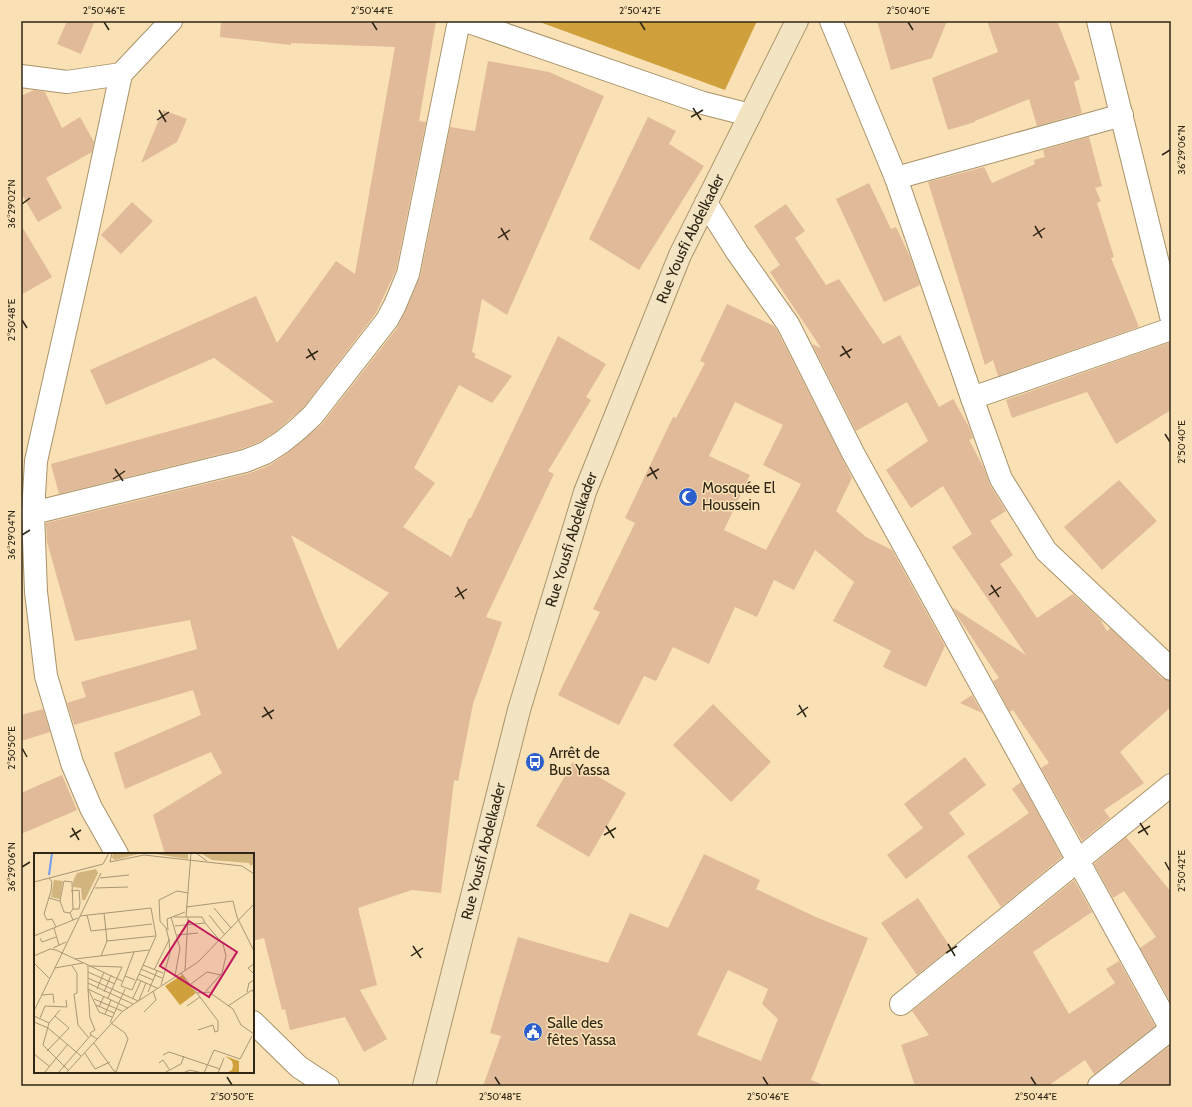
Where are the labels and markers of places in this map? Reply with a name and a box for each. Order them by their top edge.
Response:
place label: Mosquée El Houssein [702,479,776,514]
mosque icon: Mosquée El Houssein [677,486,699,508]
place label: Arrêt de Bus Yassa [549,744,610,779]
bus stop icon: Arrêt de Bus Yassa [524,751,546,773]
place label: Salle des fêtes Yassa [547,1014,617,1049]
public building icon: Salle des fêtes Yassa [522,1021,544,1043]

